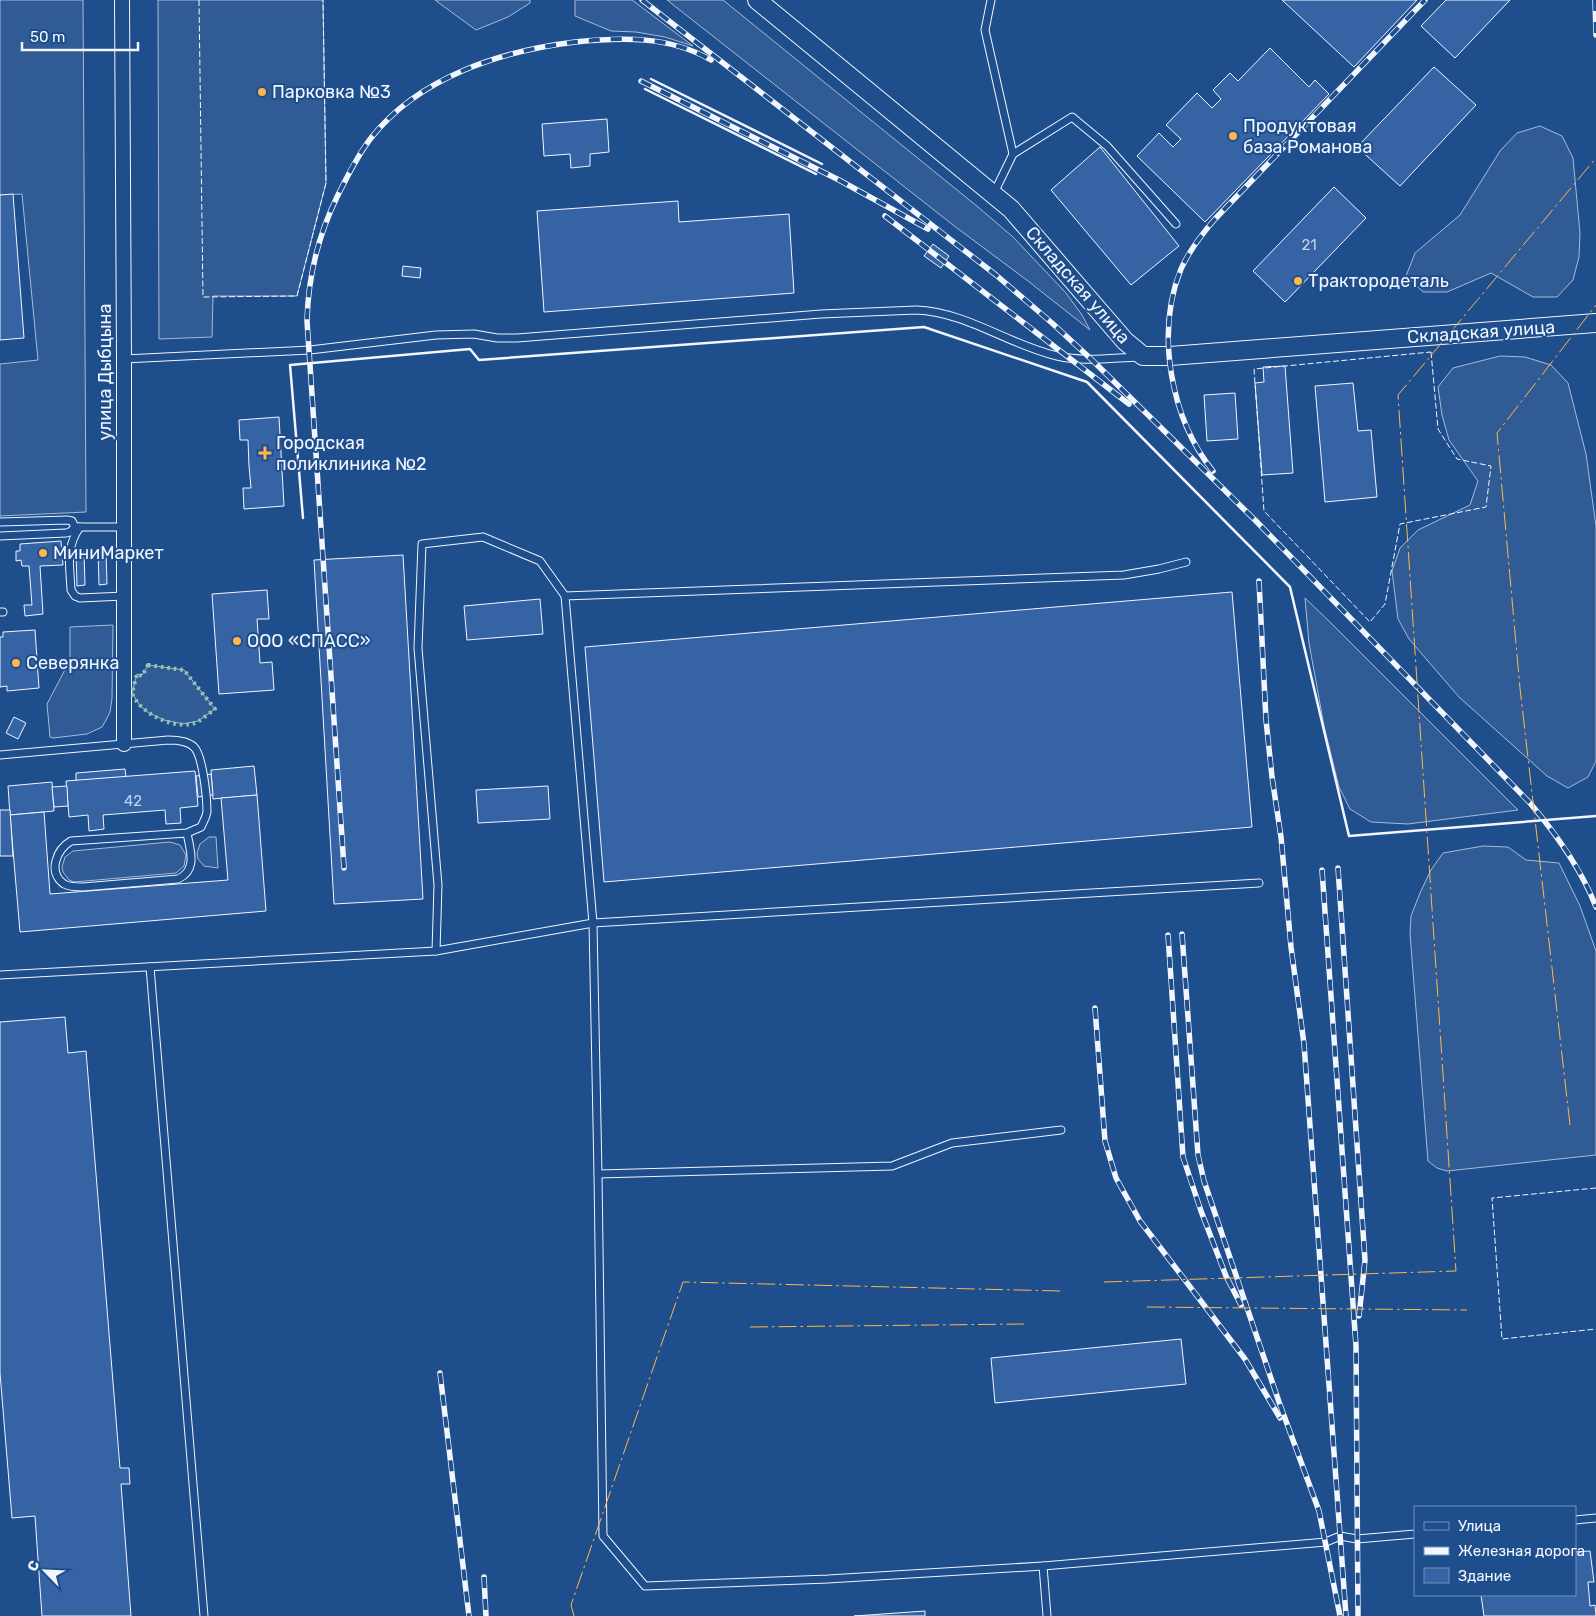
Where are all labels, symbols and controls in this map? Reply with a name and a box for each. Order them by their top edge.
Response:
scale bar [22,20,139,52]
text: 50 m [30,28,65,46]
place label: Парковка №3 [272,81,391,103]
marker: Парковка №3 [256,86,268,98]
place label: Продуктовая база Романова [1243,115,1372,158]
marker: Продуктовая база Романова [1227,130,1239,142]
street label: Складская улица [1021,222,1135,348]
house number: 21 [1301,236,1317,254]
place label: Трактородеталь [1308,270,1449,292]
marker: Трактородеталь [1292,275,1304,287]
street label: улица Дыбцына [94,304,116,440]
street label: Складская улица [1406,316,1556,348]
place label: Городская поликлиника №2 [276,432,427,475]
marker: Городская поликлиника №2 [258,446,272,460]
place label: MиниMаркет [53,542,164,564]
marker: MиниMаркет [37,547,49,559]
place label: ООО «СПАСС» [247,630,371,652]
marker: ООО «СПАСС» [231,635,243,647]
place label: Северянка [26,652,119,674]
marker: Северянка [10,657,22,669]
house number: 42 [124,792,142,810]
legend [1414,1506,1576,1596]
text: Улица [1458,1517,1501,1535]
text: Железная дорога [1458,1542,1585,1560]
north arrow [20,1546,70,1596]
text: С [24,1558,43,1574]
text: Здание [1458,1567,1511,1585]

